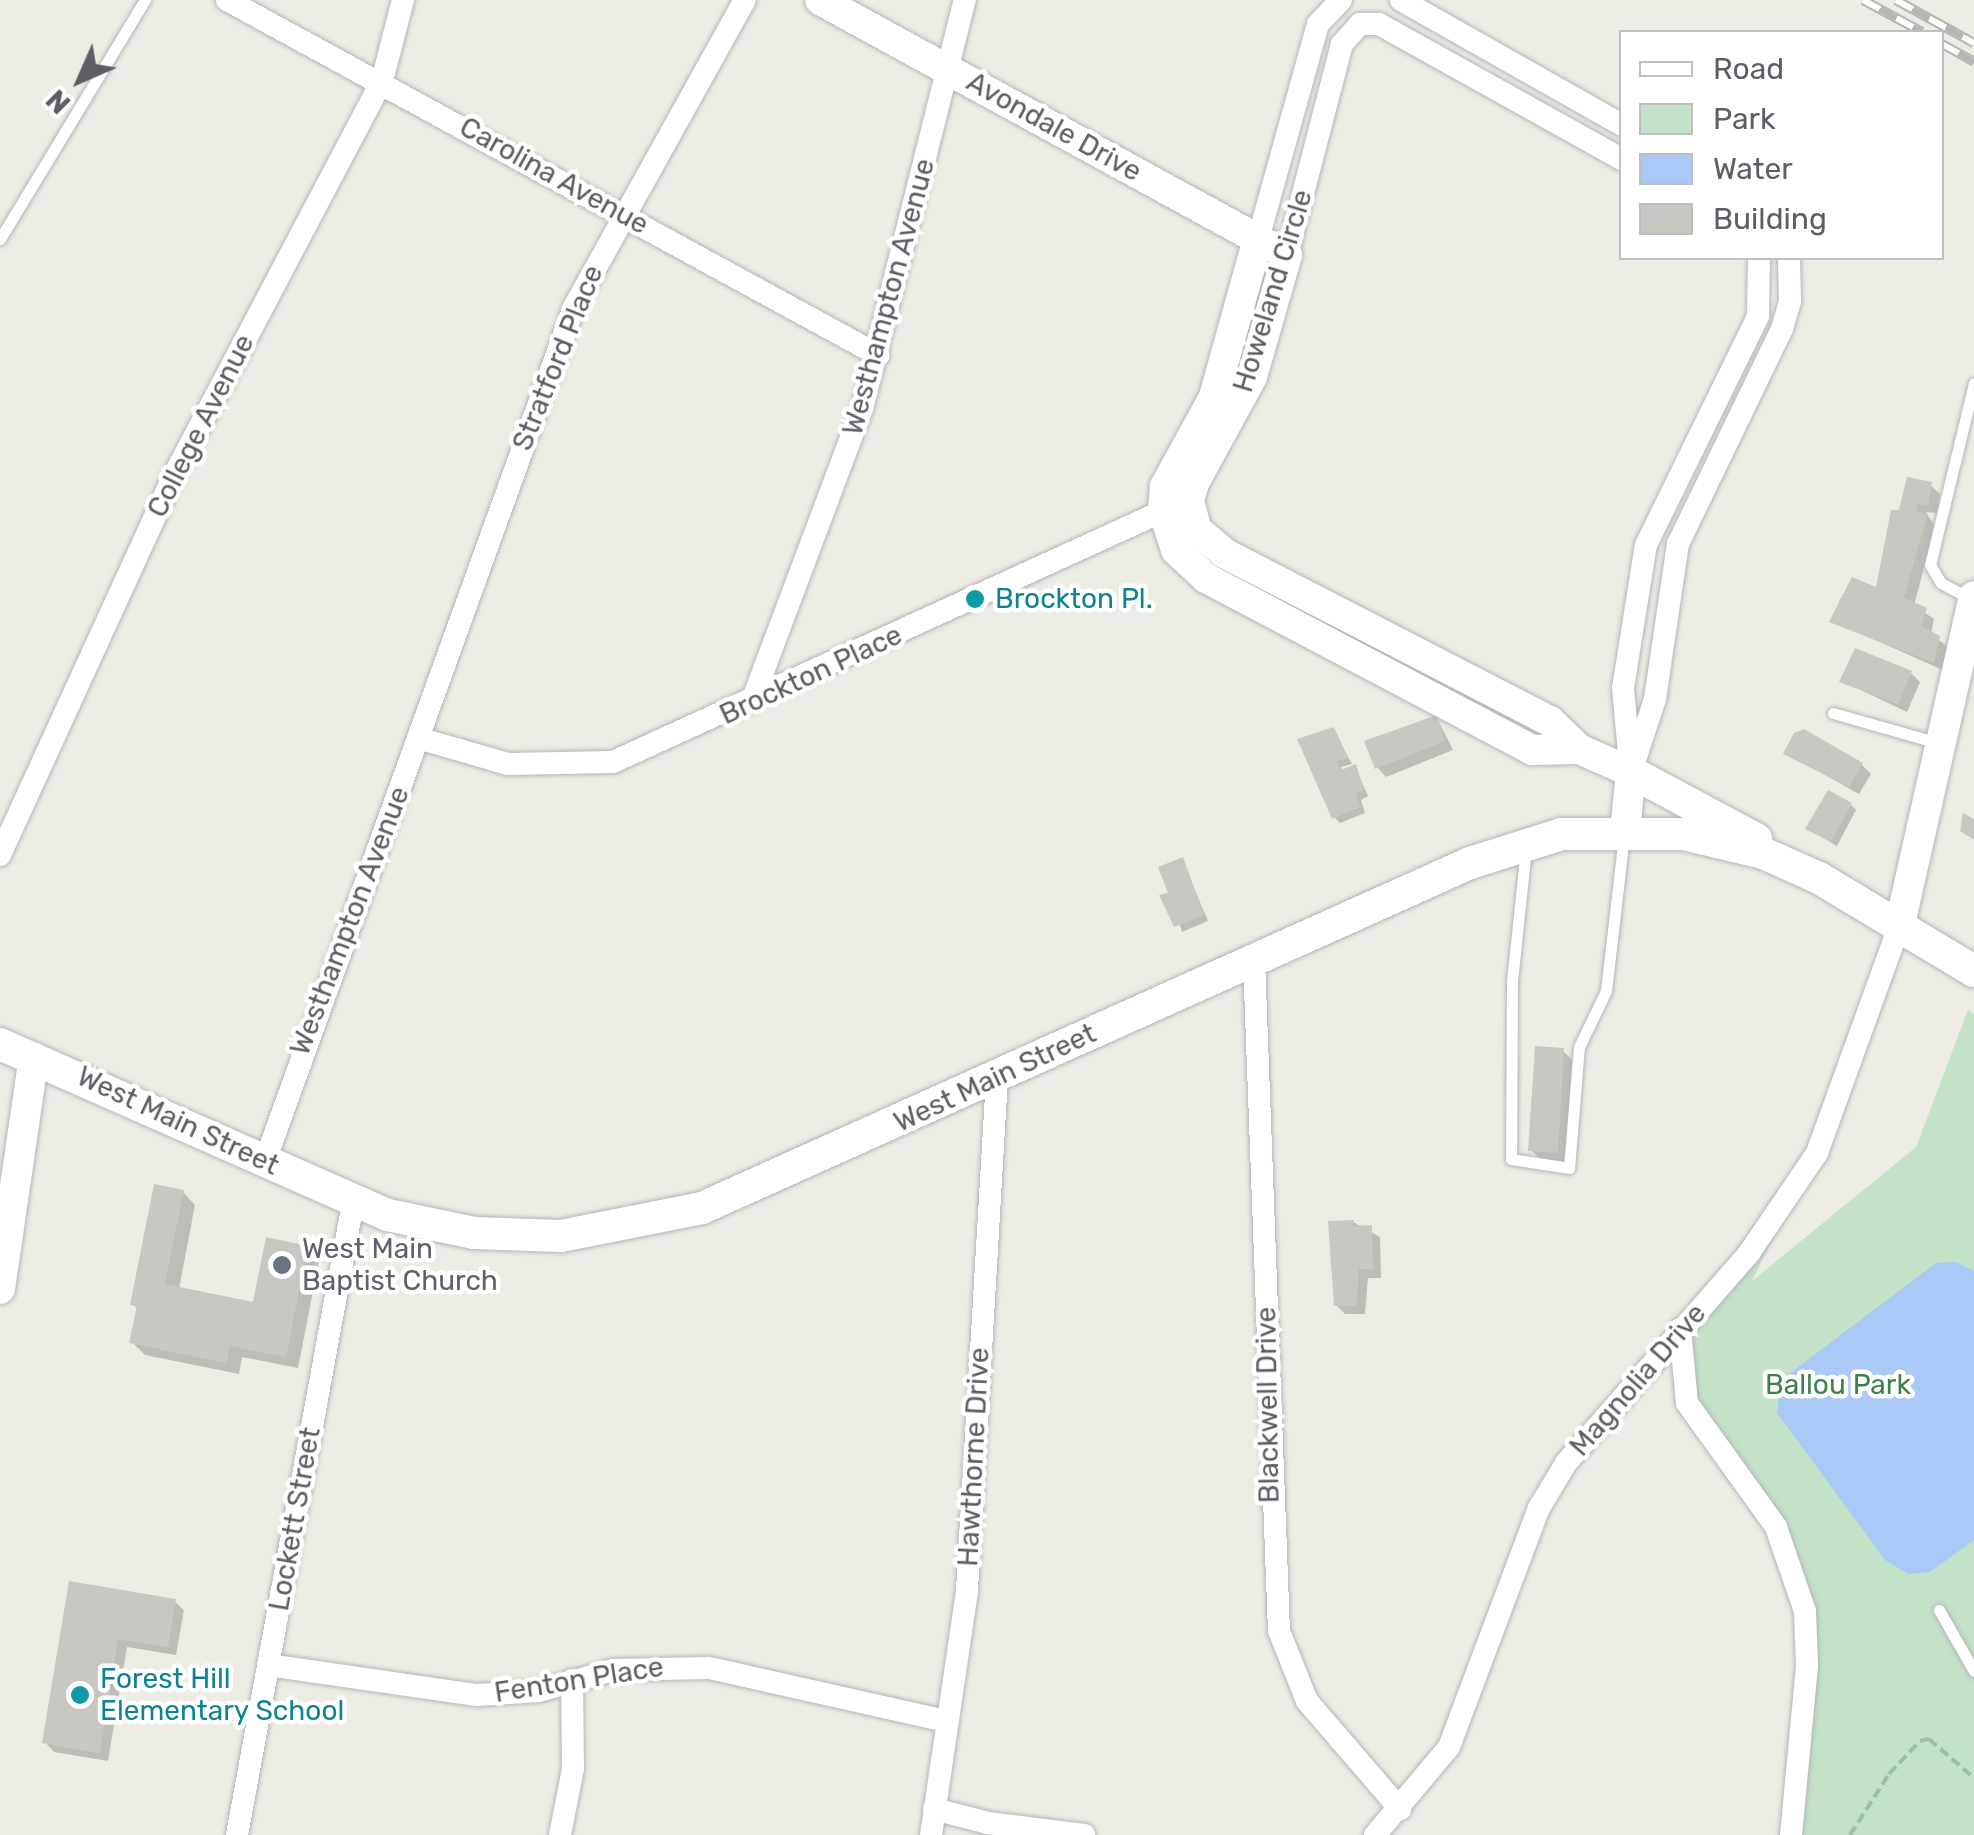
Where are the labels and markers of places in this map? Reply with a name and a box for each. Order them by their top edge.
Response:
place label: Brockton Pl. [995,582,1153,616]
marker: Brockton Pl. [964,588,986,610]
place label: West Main Baptist Church [302,1232,498,1298]
marker: West Main Baptist Church [271,1254,293,1276]
place label: Forest Hill Elementary School [100,1662,345,1728]
marker: Forest Hill Elementary School [69,1684,91,1706]

